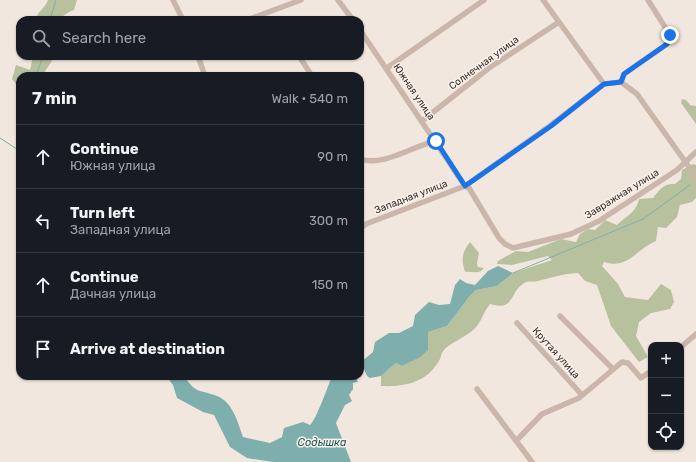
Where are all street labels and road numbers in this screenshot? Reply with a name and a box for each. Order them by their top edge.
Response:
street label: Солнечная улица [447,34,521,92]
street label: Южная улица [391,61,437,123]
street label: Завражная улица [583,166,661,222]
street label: Западная улица [373,178,449,216]
street label: Крутая улица [530,325,582,381]

